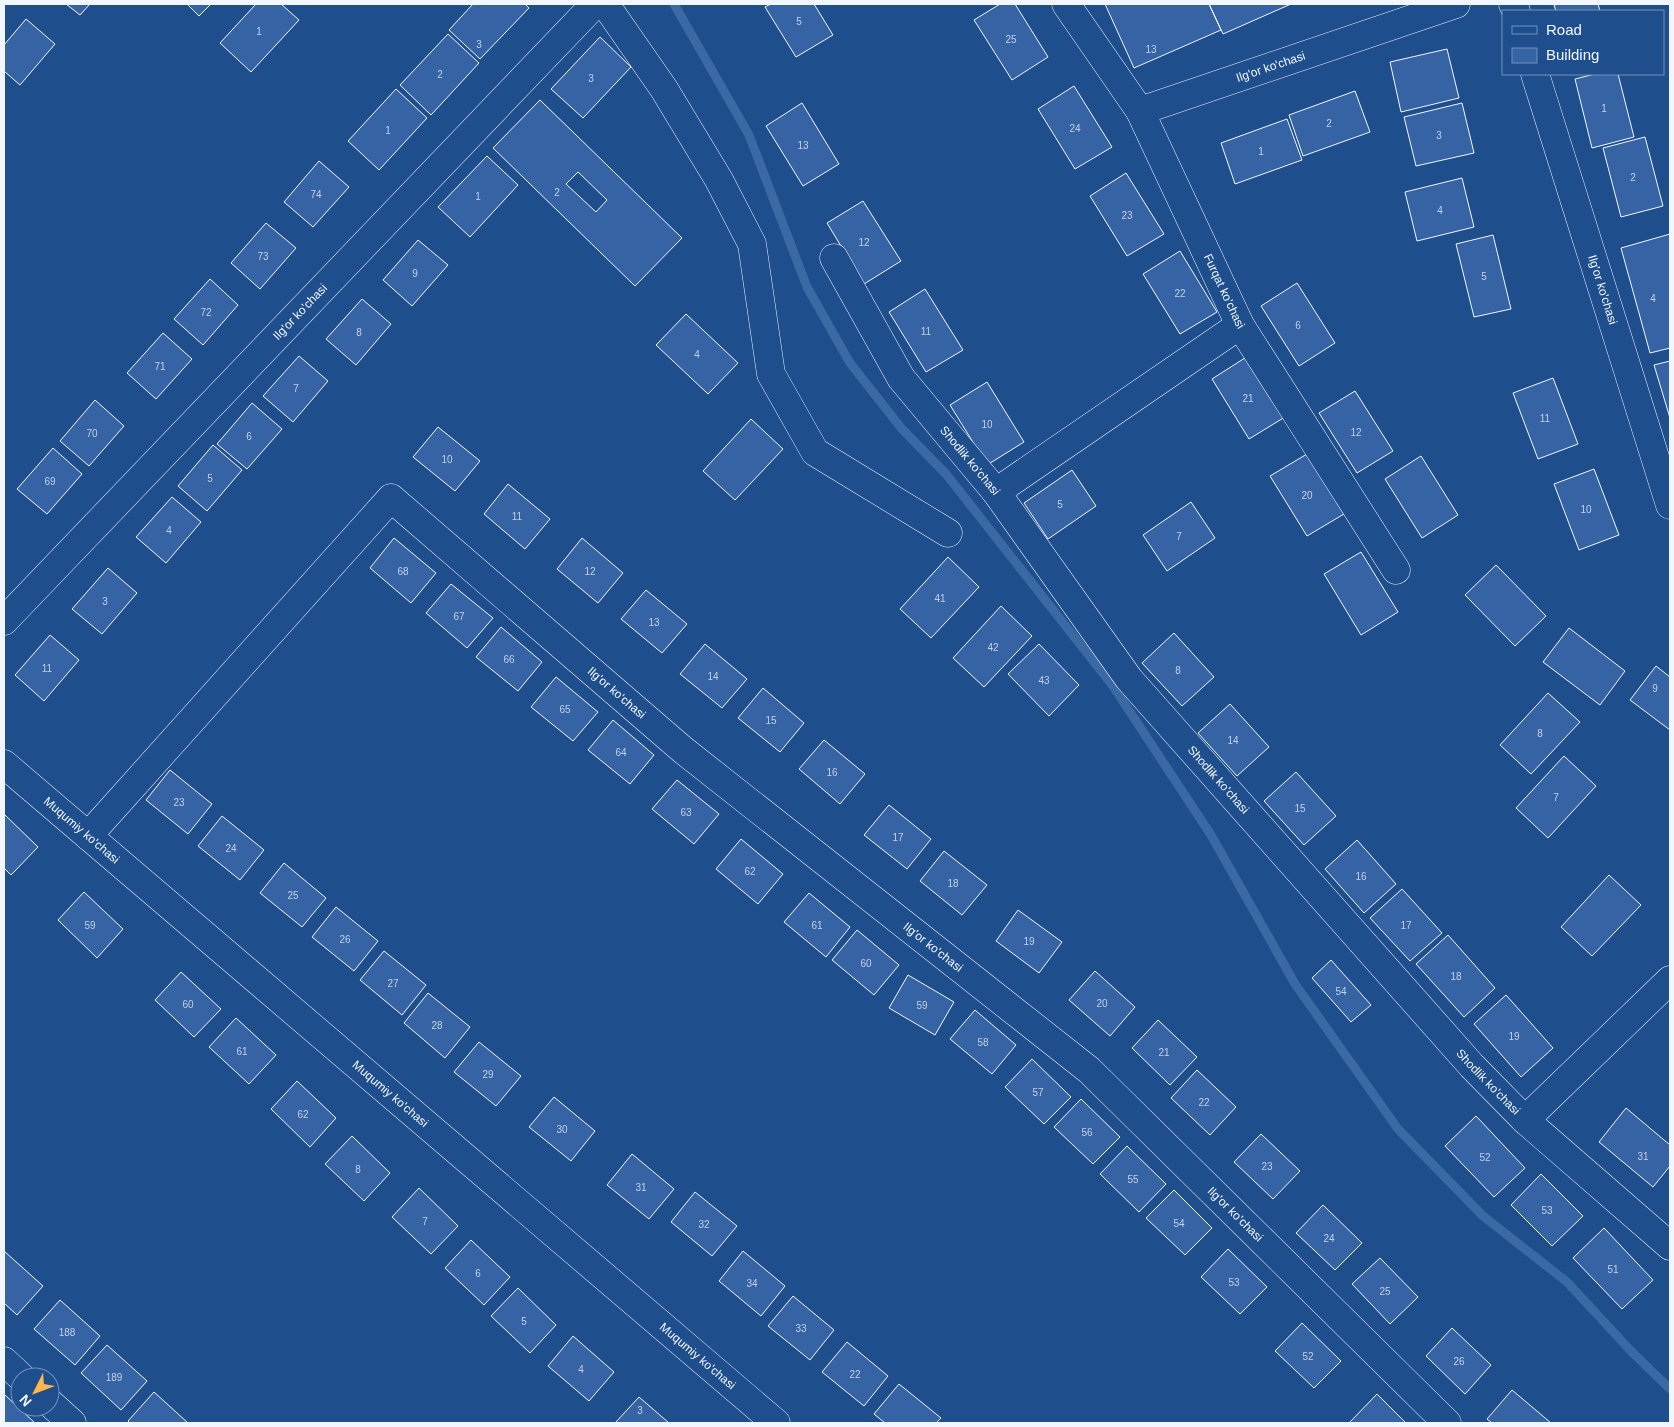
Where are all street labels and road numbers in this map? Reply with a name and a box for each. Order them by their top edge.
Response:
street label: Ilg'or ko'chasi [1234,49,1307,85]
street label: Furqat ko'chasi [1201,251,1248,332]
street label: Ilg'or ko'chasi [1585,253,1620,326]
street label: Ilg'or ko'chasi [270,281,330,343]
street label: Shodlik ko'chasi [937,423,1003,498]
street label: Ilg'or ko'chasi [585,664,649,722]
street label: Shodlik ko'chasi [1185,743,1252,817]
street label: Muqumiy ko'chasi [41,794,122,866]
street label: Ilg'or ko'chasi [900,919,966,975]
street label: Shodlik ko'chasi [1453,1046,1523,1118]
street label: Muqumiy ko'chasi [350,1058,431,1130]
street label: Ilg'or ko'chasi [1205,1184,1266,1245]
street label: Muqumiy ko'chasi [657,1320,738,1392]

